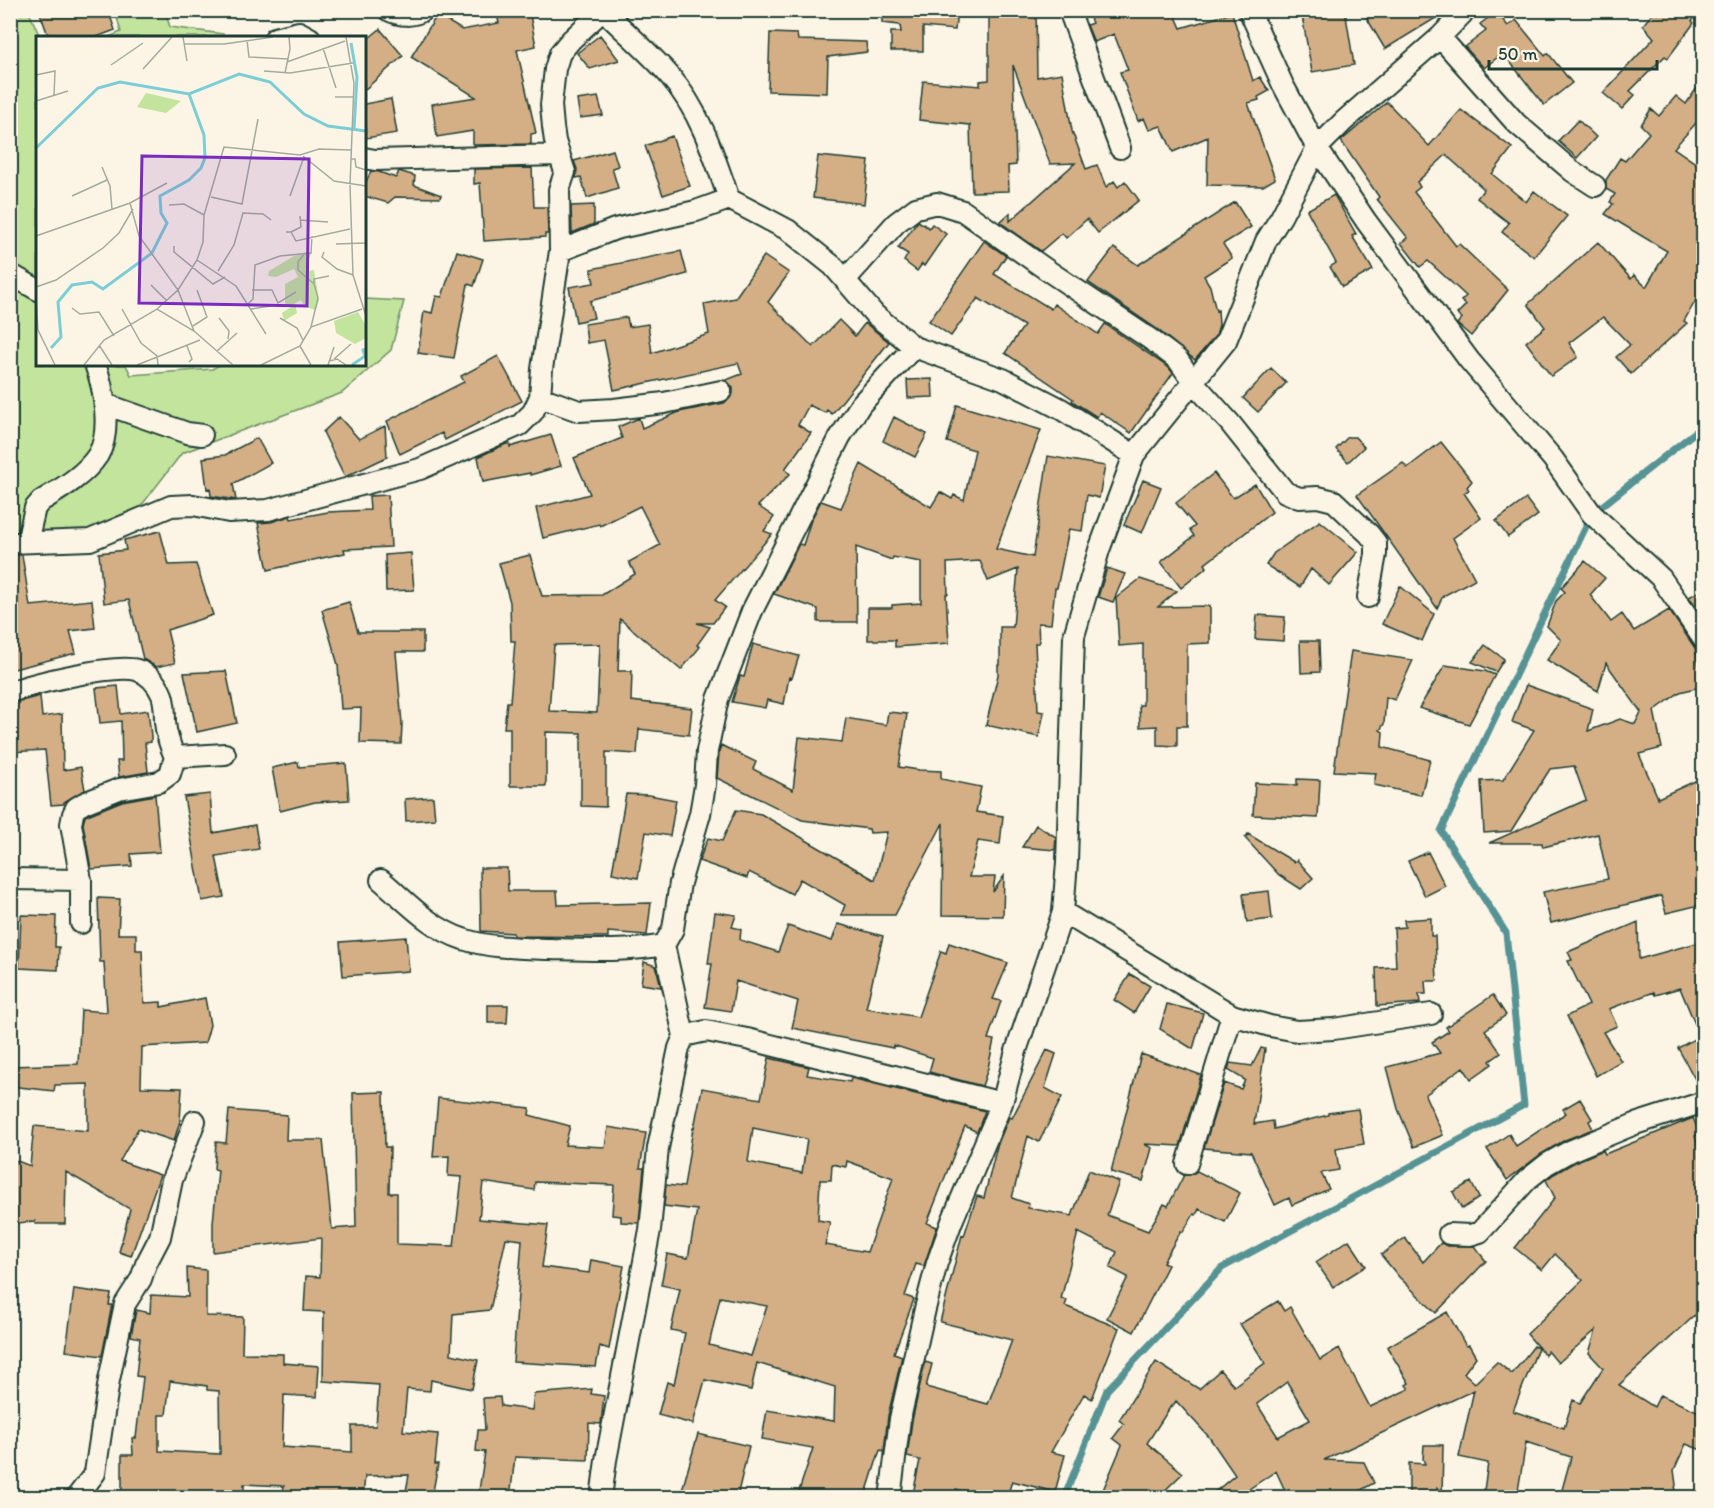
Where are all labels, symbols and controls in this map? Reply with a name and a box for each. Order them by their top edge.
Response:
scale bar [1489,33,1657,71]
inset map [36,36,366,366]
text: 50 m [1498,43,1538,65]

